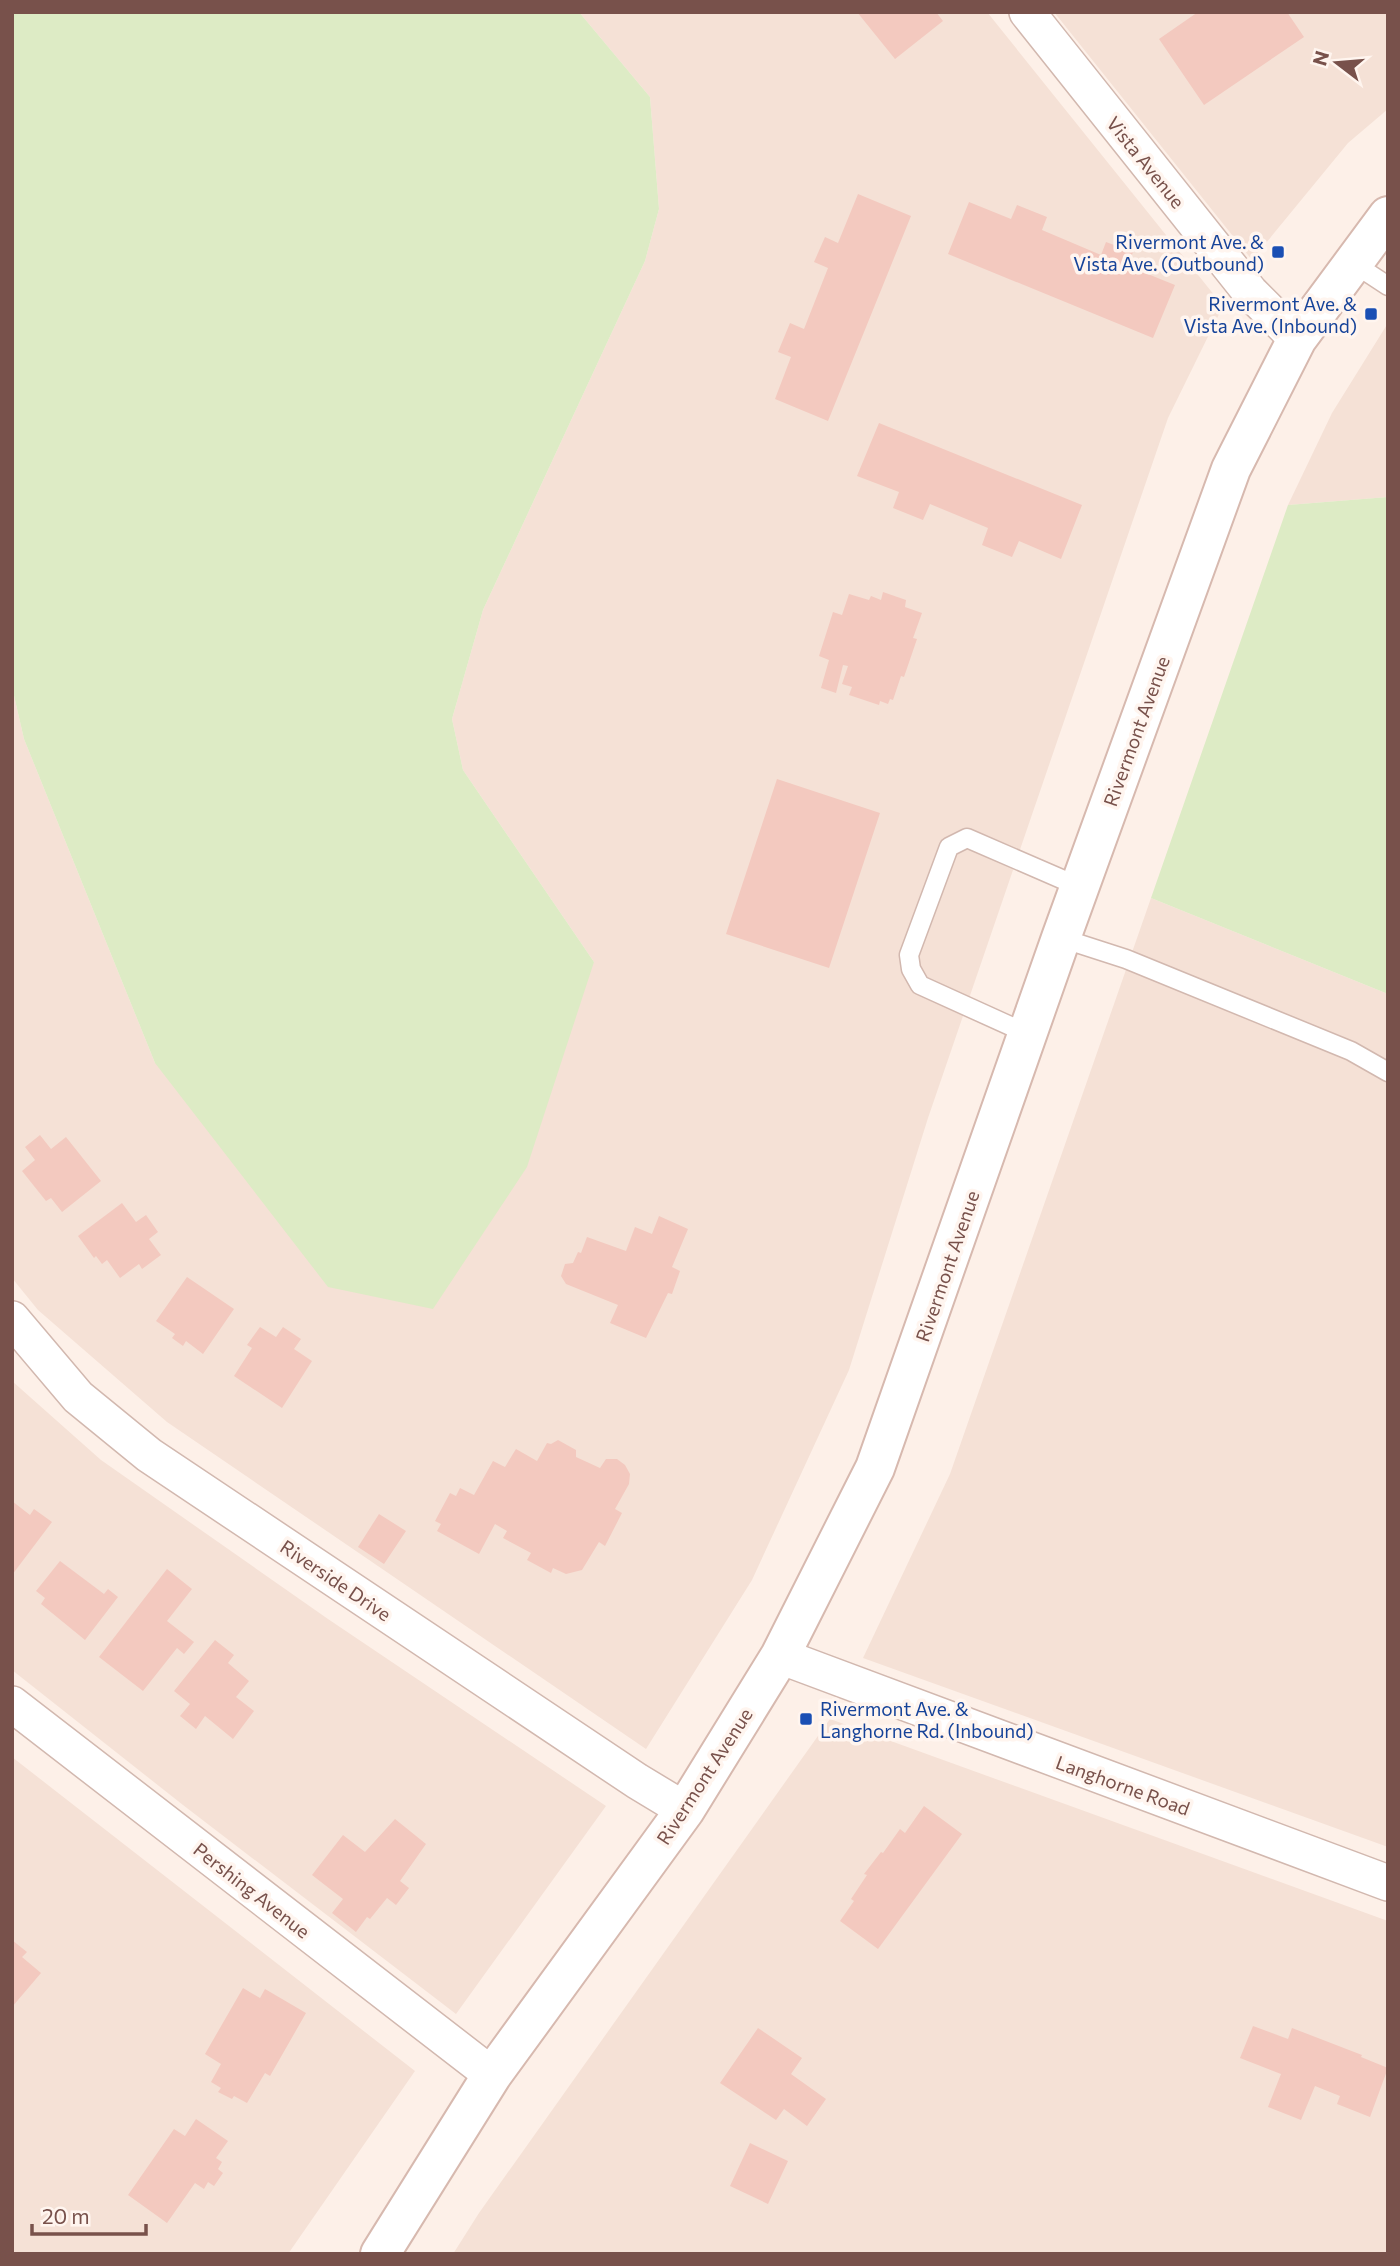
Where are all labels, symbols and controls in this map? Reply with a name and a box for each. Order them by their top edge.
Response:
north arrow [1302,28,1372,98]
text: N [1307,48,1333,68]
street label: Vista Avenue [1102,112,1190,212]
place label: Rivermont Ave. & Vista Ave. (Outbound) [1073,230,1264,275]
marker: Rivermont Ave. & Vista Ave. (Outbound) [1270,244,1286,260]
place label: Rivermont Ave. & Vista Ave. (Inbound) [1183,292,1357,337]
marker: Rivermont Ave. & Vista Ave. (Inbound) [1363,306,1379,322]
street label: Rivermont Avenue [1098,653,1174,809]
street label: Rivermont Avenue [910,1187,984,1345]
street label: Riverside Drive [276,1535,396,1625]
place label: Rivermont Ave. & Langhorne Rd. (Inbound) [820,1697,1033,1742]
street label: Rivermont Avenue [651,1703,757,1849]
marker: Rivermont Ave. & Langhorne Rd. (Inbound) [798,1711,814,1727]
street label: Langhorne Road [1053,1750,1193,1820]
street label: Pershing Avenue [189,1837,315,1943]
scale bar [32,2192,145,2236]
text: 20 m [42,2203,90,2228]

